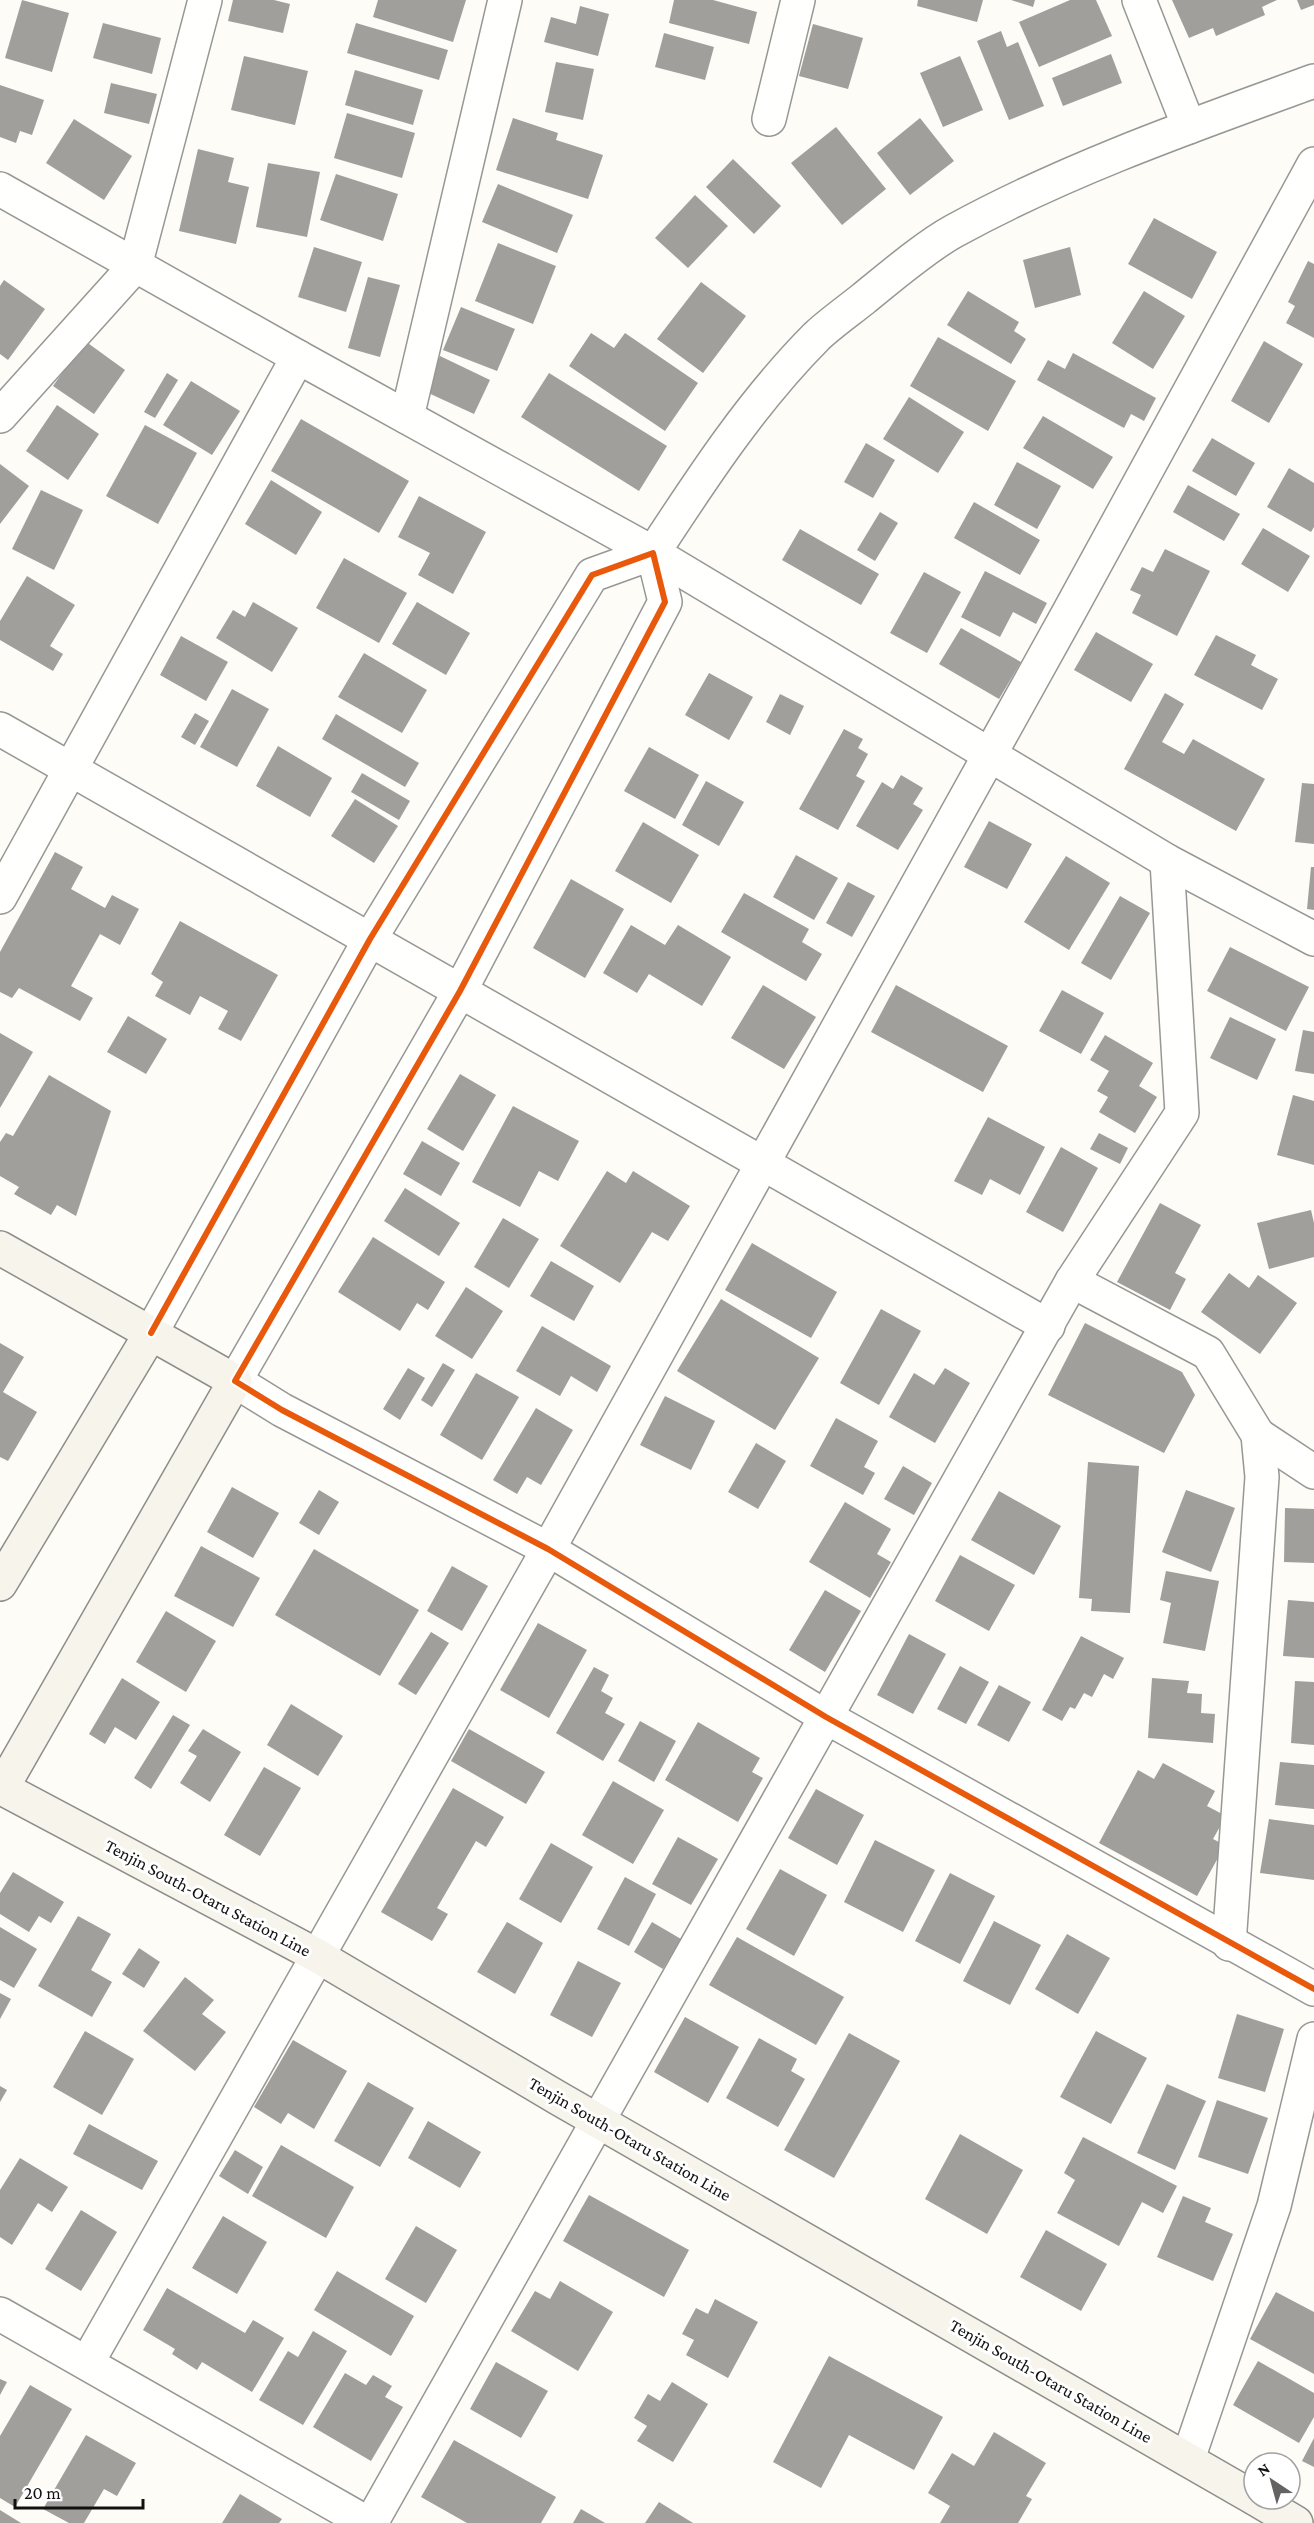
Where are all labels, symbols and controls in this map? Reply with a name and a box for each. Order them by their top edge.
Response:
street label: Tenjin South-Otaru Station Line [101,1835,314,1962]
street label: Tenjin South-Otaru Station Line [525,2073,735,2206]
street label: Tenjin South-Otaru Station Line [946,2315,1156,2448]
north arrow [1242,2451,1302,2511]
text: N [1254,2459,1273,2479]
scale bar [15,2472,142,2510]
text: 20 m [24,2483,61,2503]

